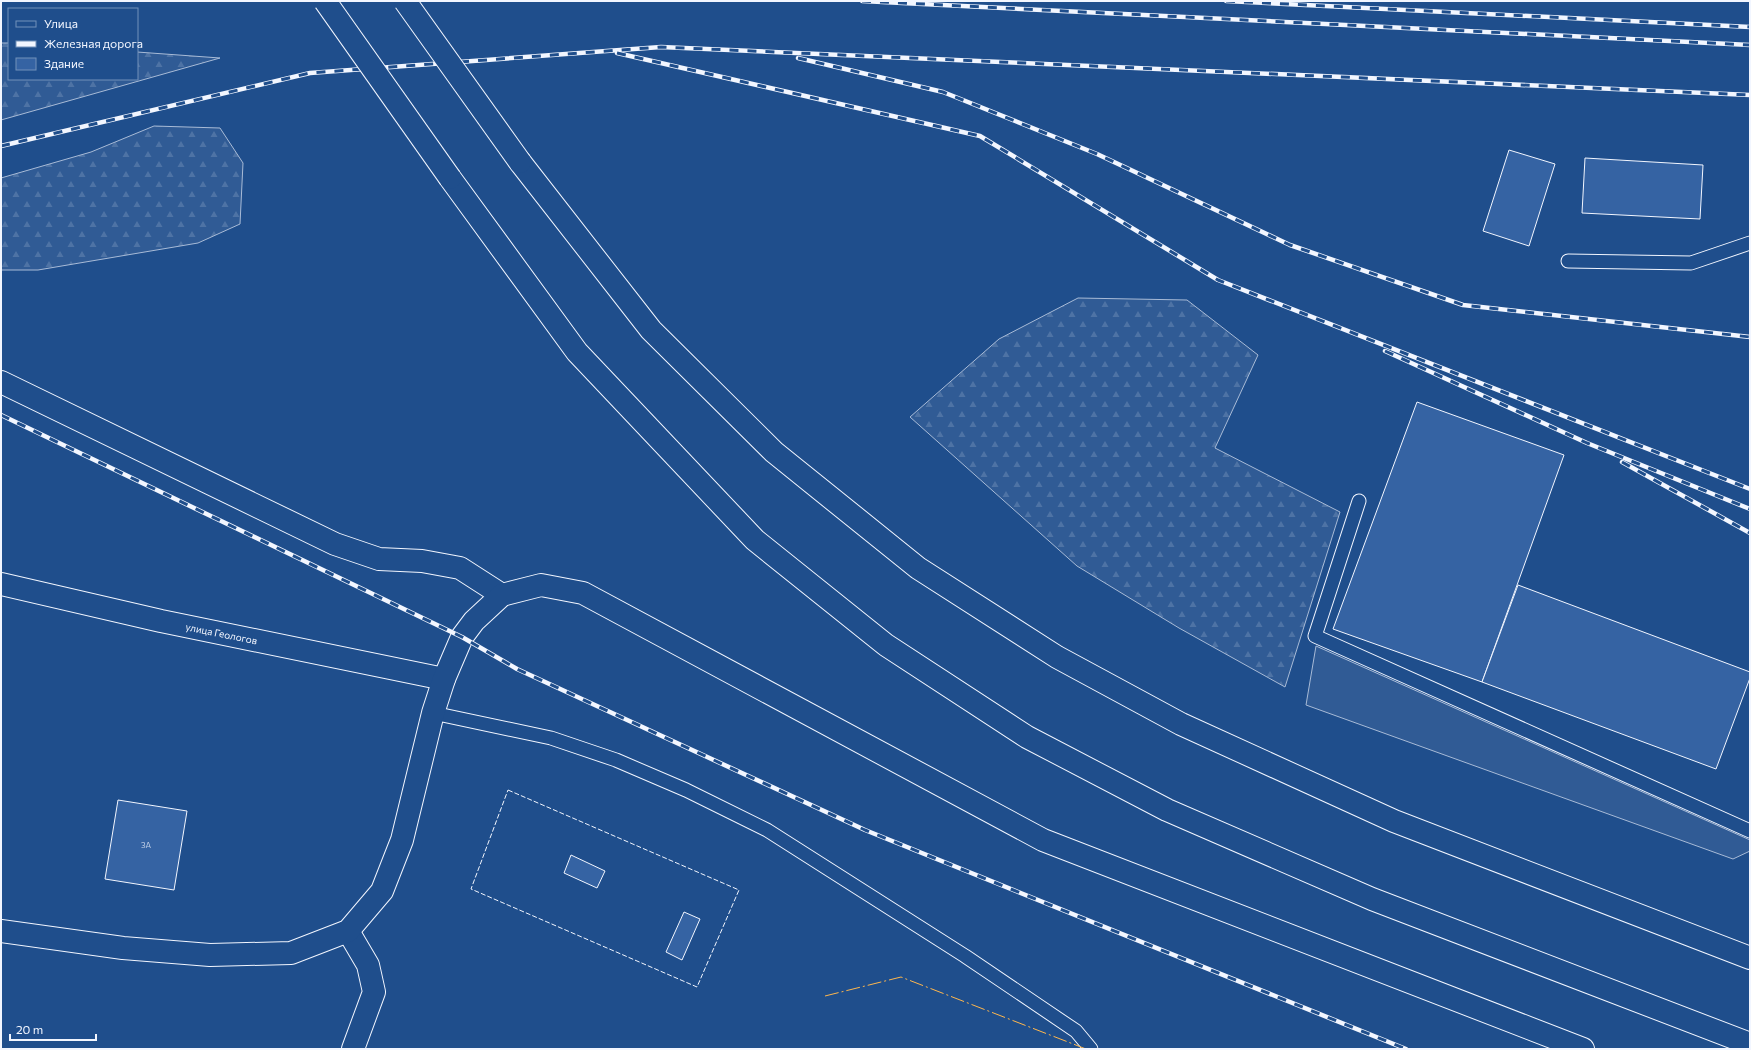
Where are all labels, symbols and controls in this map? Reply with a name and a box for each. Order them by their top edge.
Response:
legend [8,8,138,80]
text: Улица [44,16,78,30]
text: Железная дорога [44,36,143,50]
text: Здание [44,56,84,70]
street label: улица Геологов [185,620,258,647]
house number: 3А [141,840,151,850]
scale bar [10,1016,96,1042]
text: 20 m [16,1022,43,1036]

